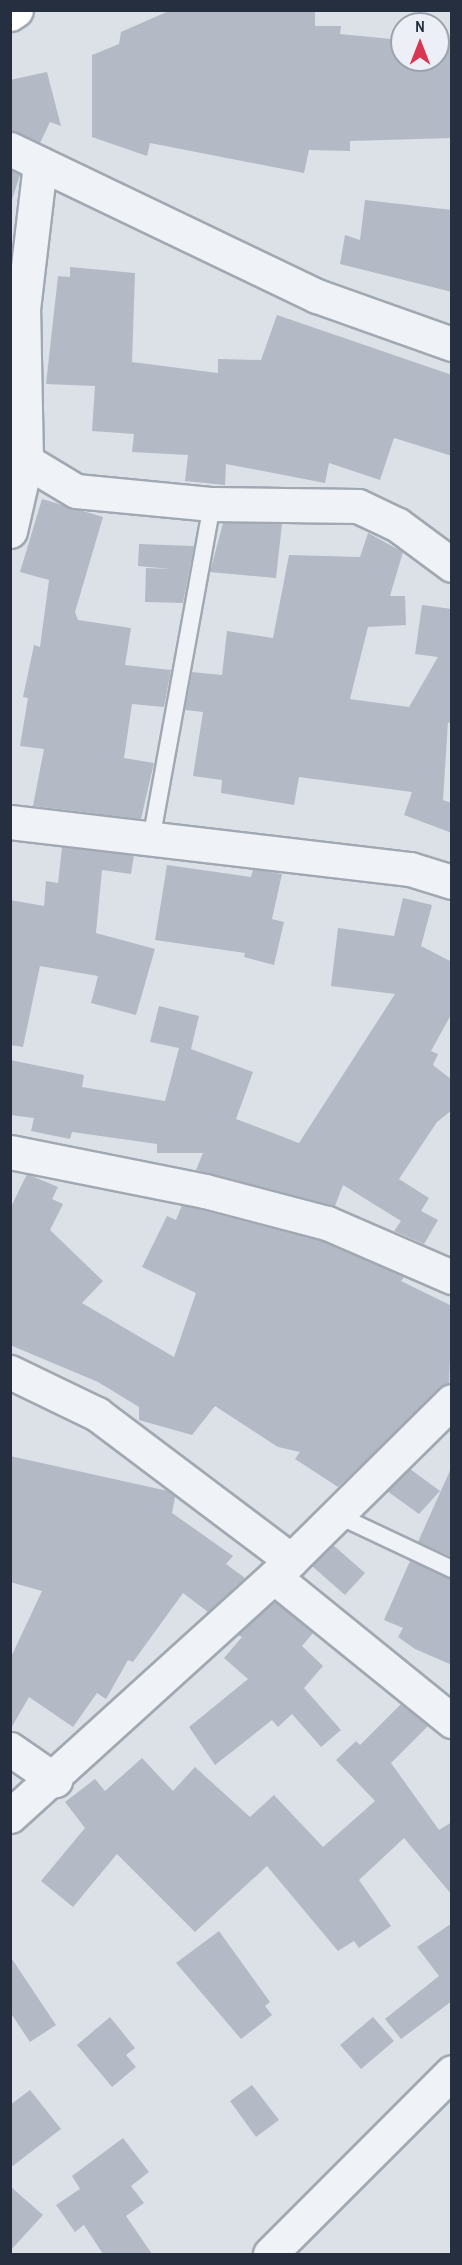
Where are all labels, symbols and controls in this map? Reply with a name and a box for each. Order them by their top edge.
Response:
north arrow [390,12,450,72]
text: N [415,15,425,37]

